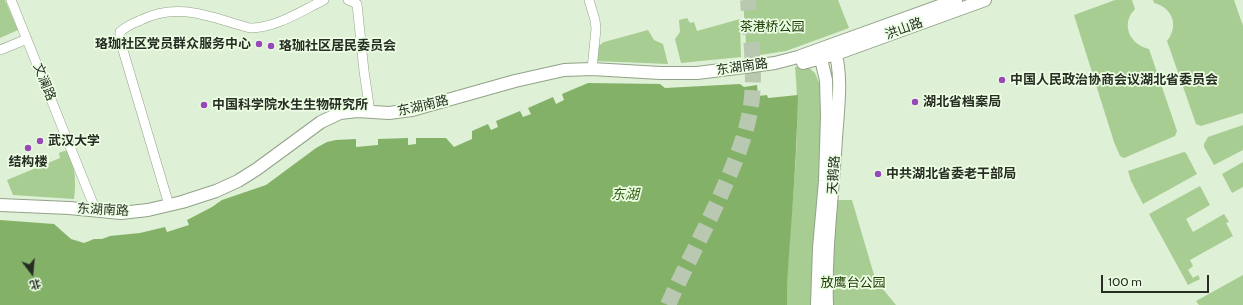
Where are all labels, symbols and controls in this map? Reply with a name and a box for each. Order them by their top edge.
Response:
street label: 洪山路 [883,15,925,43]
park label: 茶港桥公园 [740,19,804,35]
place label: 珞珈社区党员群众服务中心 [95,36,251,52]
place label: 珞珈社区居民委员会 [279,38,396,54]
marker: 珞珈社区党员群众服务中心 [254,39,264,49]
marker: 珞珈社区居民委员会 [266,41,276,51]
street label: 东湖南路 [715,56,769,78]
street label: 文澜路 [29,61,59,103]
place label: 中国人民政治协商会议湖北省委员会 [1010,72,1218,88]
marker: 中国人民政治协商会议湖北省委员会 [997,75,1007,85]
street label: 东湖南路 [396,93,450,119]
place label: 湖北省档案局 [923,94,1001,110]
place label: 中国科学院水生生物研究所 [212,97,368,113]
marker: 湖北省档案局 [910,97,920,107]
marker: 中国科学院水生生物研究所 [199,100,209,110]
place label: 武汉大学 [48,133,100,149]
marker: 武汉大学 [35,136,45,146]
marker: 结构楼 [23,143,33,153]
place label: 结构楼 [9,154,47,170]
street label: 天鹅路 [825,155,843,195]
place label: 中共湖北省委老干部局 [886,166,1016,182]
marker: 中共湖北省委老干部局 [873,169,883,179]
water label: 东湖 [611,187,639,203]
street label: 东湖南路 [77,201,129,219]
north arrow [12,253,52,293]
scale bar [1103,267,1211,293]
text: 100 m [1108,274,1142,289]
park label: 放鹰台公园 [821,275,885,291]
text: 北 [28,276,43,293]

